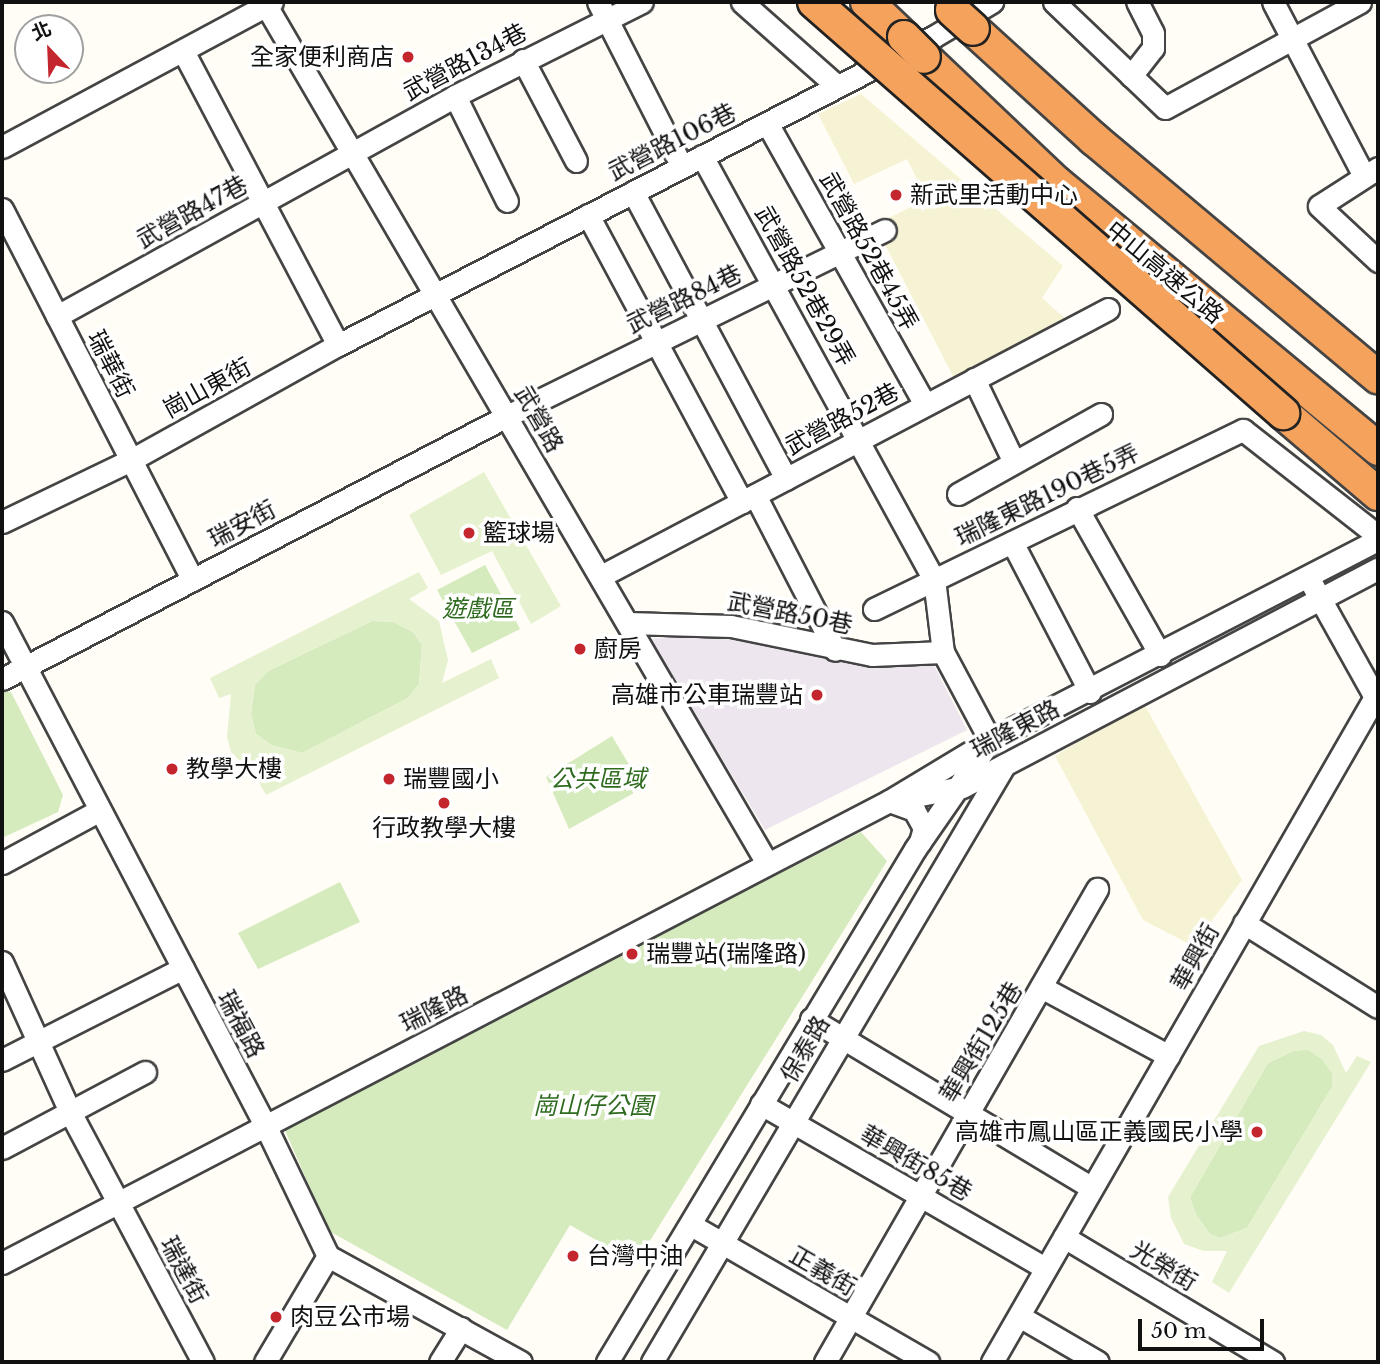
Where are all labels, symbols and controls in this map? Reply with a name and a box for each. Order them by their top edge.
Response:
north arrow [14,14,84,84]
text: 北 [28,17,55,45]
street label: 武營路134巷 [398,17,532,107]
place label: 全家便利商店 [250,43,394,71]
marker: 全家便利商店 [400,49,416,65]
street label: 武營路106巷 [603,98,741,186]
street label: 武營路52巷45弄 [814,167,924,335]
street label: 武營路47巷 [132,170,252,254]
place label: 新武里活動中心 [910,181,1078,209]
marker: 新武里活動中心 [888,187,904,203]
street label: 武營路52巷29弄 [749,201,861,371]
street label: 中山高速公路 [1101,215,1229,329]
street label: 武營路84巷 [622,259,746,339]
street label: 瑞華街 [82,325,140,403]
street label: 崗山東街 [158,352,256,424]
street label: 武營路52巷 [780,377,904,461]
street label: 武營路 [509,381,569,457]
street label: 瑞隆東路190巷5弄 [950,438,1144,552]
street label: 瑞安街 [203,494,281,554]
place label: 籃球場 [483,519,555,547]
marker: 籃球場 [461,525,477,541]
street label: 武營路50巷 [725,587,855,639]
park label: 遊戲區 [442,595,514,623]
place label: 廚房 [594,635,642,663]
marker: 廚房 [572,641,588,657]
place label: 高雄市公車瑞豐站 [611,681,803,709]
marker: 高雄市公車瑞豐站 [809,687,825,703]
street label: 瑞隆東路 [966,694,1064,764]
place label: 教學大樓 [186,755,282,783]
marker: 教學大樓 [164,761,180,777]
place label: 瑞豐國小 [403,765,499,793]
park label: 公共區域 [550,765,646,793]
marker: 瑞豐國小 [381,771,397,787]
marker: 行政教學大樓 [436,795,452,811]
place label: 行政教學大樓 [372,814,516,842]
street label: 華興街 [1165,919,1225,995]
place label: 瑞豐站(瑞隆路) [646,940,806,968]
marker: 瑞豐站(瑞隆路) [624,946,640,962]
street label: 華興街125巷 [934,977,1028,1107]
street label: 瑞隆路 [395,980,473,1038]
street label: 瑞福路 [211,985,271,1063]
street label: 保泰路 [775,1011,835,1087]
park label: 崗山仔公園 [533,1092,653,1120]
place label: 高雄市鳳山區正義國民小學 [955,1118,1243,1146]
street label: 華興街85巷 [855,1119,977,1207]
marker: 高雄市鳳山區正義國民小學 [1249,1124,1265,1140]
street label: 瑞達街 [154,1231,214,1309]
street label: 光榮街 [1126,1235,1202,1297]
street label: 正義街 [785,1241,861,1301]
place label: 台灣中油 [587,1242,683,1270]
marker: 台灣中油 [565,1248,581,1264]
place label: 肉豆公市場 [290,1303,410,1331]
scale bar [1142,1304,1268,1348]
marker: 肉豆公市場 [268,1309,284,1325]
text: 50 m [1151,1318,1206,1344]

